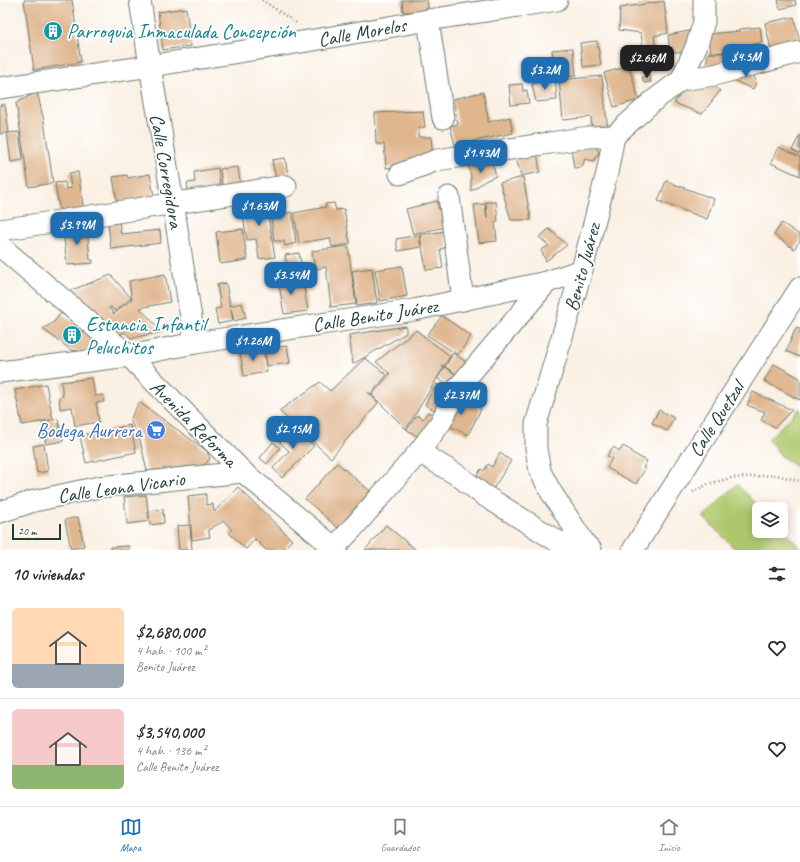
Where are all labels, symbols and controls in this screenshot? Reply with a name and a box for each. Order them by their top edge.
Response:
street label: Calle Morelos [316,12,410,53]
place label: Parroquia Inmaculada Concepción [67,19,297,44]
building icon: Parroquia Inmaculada Concepción [42,20,64,42]
pin: $4.5M [718,44,774,78]
pin: $2.68M [614,45,680,79]
text: $4.5M [731,49,761,65]
text: $2.68M [629,50,665,66]
pin: $3.2M [517,57,573,91]
text: $3.2M [530,62,560,78]
street label: Calle Corregidora [144,112,189,231]
pin: $1.43M [448,140,514,174]
text: $1.43M [463,145,499,161]
pin: $1.63M [226,193,292,227]
text: $1.63M [241,198,277,214]
pin: $3.99M [44,212,110,246]
text: $3.99M [59,217,95,233]
street label: Benito Juárez [559,219,607,314]
pin: $3.54M [258,262,324,296]
text: $3.54M [273,267,309,283]
street label: Calle Benito Juárez [311,293,441,338]
place label: Estancia Infantil Peluchitos [86,312,210,360]
building icon: Estancia Infantil Peluchitos [61,324,83,346]
pin: $1.26M [220,328,286,362]
text: $1.26M [235,333,271,349]
street label: Avenida Reforma [145,374,244,473]
street label: Calle Quetzal [683,374,752,461]
pin: $2.37M [428,382,494,416]
text: $2.37M [443,387,479,403]
pin: $2.15M [260,416,326,450]
place label: Bodega Aurrera [37,418,144,443]
supermarket icon: Bodega Aurrera [145,419,167,441]
text: $2.15M [275,421,311,437]
street label: Calle Leona Vicario [56,466,187,509]
map controls [752,502,788,538]
button: layers [752,502,788,538]
scale bar [12,522,61,541]
text: 20 m [18,524,37,538]
icon: filters [766,563,788,585]
text: 10 viviendas [12,564,83,585]
text: $2,680,000 [136,622,204,643]
icon: home [44,624,92,672]
icon: heart [766,637,788,659]
text: 4 hab. · 100 m² [136,643,206,659]
text: Benito Juárez [136,659,195,675]
text: $3,540,000 [136,722,204,743]
icon: home [44,725,92,773]
icon: heart [766,738,788,760]
text: 4 hab. · 136 m² [136,743,206,759]
text: Calle Benito Juárez [136,759,218,775]
tab: Mapa [120,816,142,854]
tab: Guardados [381,816,419,854]
tab: Inicio [658,816,680,854]

